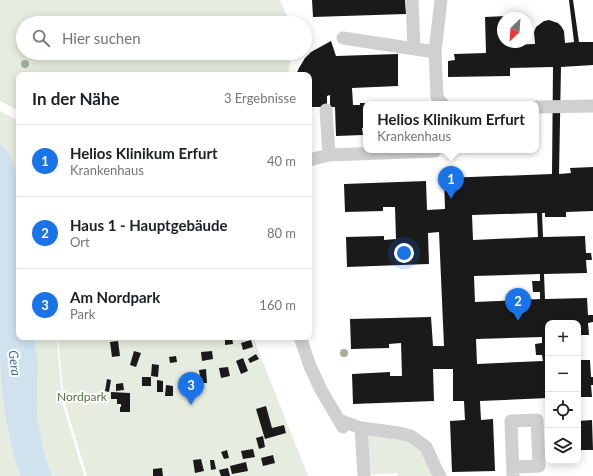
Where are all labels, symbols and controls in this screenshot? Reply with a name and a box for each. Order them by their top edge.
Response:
north arrow [497,12,533,48]
search box [16,16,312,60]
icon: search [30,27,52,49]
text: Hier suchen [62,29,141,47]
text: In der Nähe [32,88,120,109]
text: 3 Ergebnisse [224,90,296,106]
popup [363,101,539,153]
text: Helios Klinikum Erfurt [377,110,525,128]
text: Krankenhaus [377,128,451,144]
text: Helios Klinikum Erfurt [70,144,218,162]
text: 1 [41,153,49,169]
text: 40 m [267,153,296,169]
text: Krankenhaus [70,162,144,178]
pin: 1 [438,166,464,199]
text: Haus 1 - Hauptgebäude [70,216,228,234]
text: 2 [41,225,49,241]
text: 80 m [267,225,296,241]
text: Ort [70,234,90,250]
your location [394,243,414,263]
text: Am Nordpark [70,288,160,306]
pin: 2 [505,288,531,321]
text: 3 [41,297,49,313]
text: 160 m [259,297,296,313]
text: Park [70,306,95,322]
map controls [545,320,581,464]
button: + [545,320,581,356]
water label: Gera [5,349,25,377]
button: − [545,356,581,392]
pin: 3 [178,372,204,405]
park label: Nordpark [57,389,108,404]
button: locate [545,392,581,428]
button: layers [545,428,581,464]

